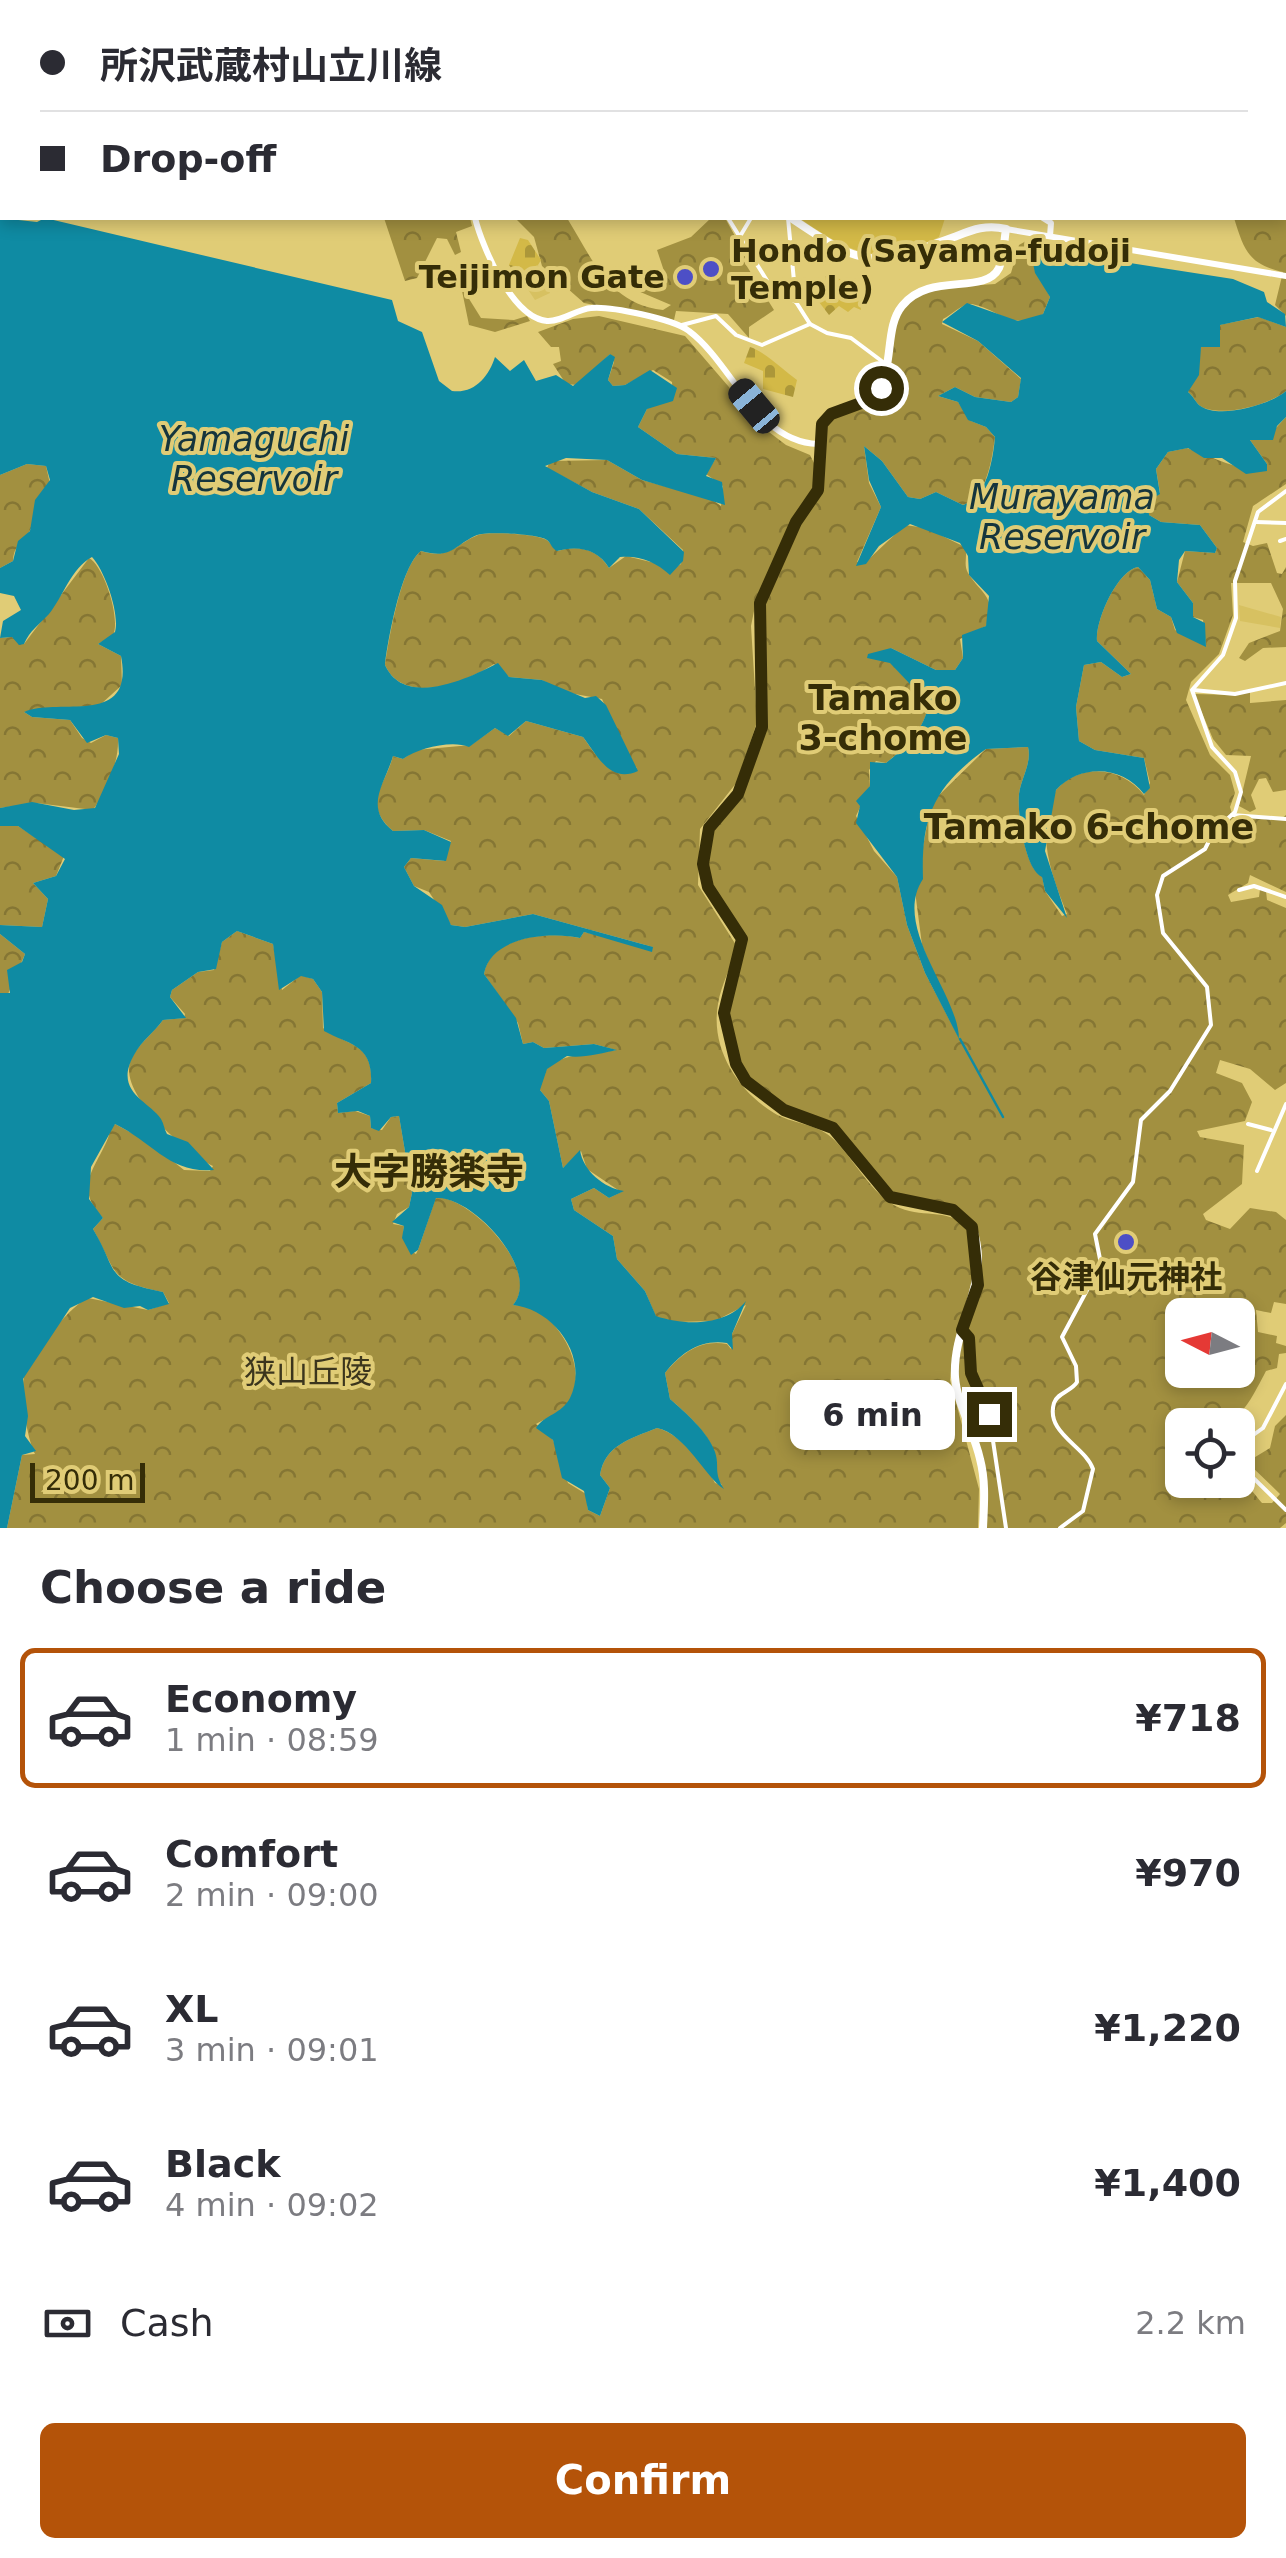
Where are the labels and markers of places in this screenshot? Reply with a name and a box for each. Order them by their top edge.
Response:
place label: Hondo (Sayama-fudoji Temple) [731,232,1131,307]
place label: Teijimon Gate [419,258,665,296]
marker: Hondo (Sayama-fudoji Temple) [700,258,722,280]
marker: Teijimon Gate [674,266,696,288]
marker: 谷津仙元神社 [1115,1231,1137,1253]
place label: 谷津仙元神社 [1030,1258,1222,1296]

